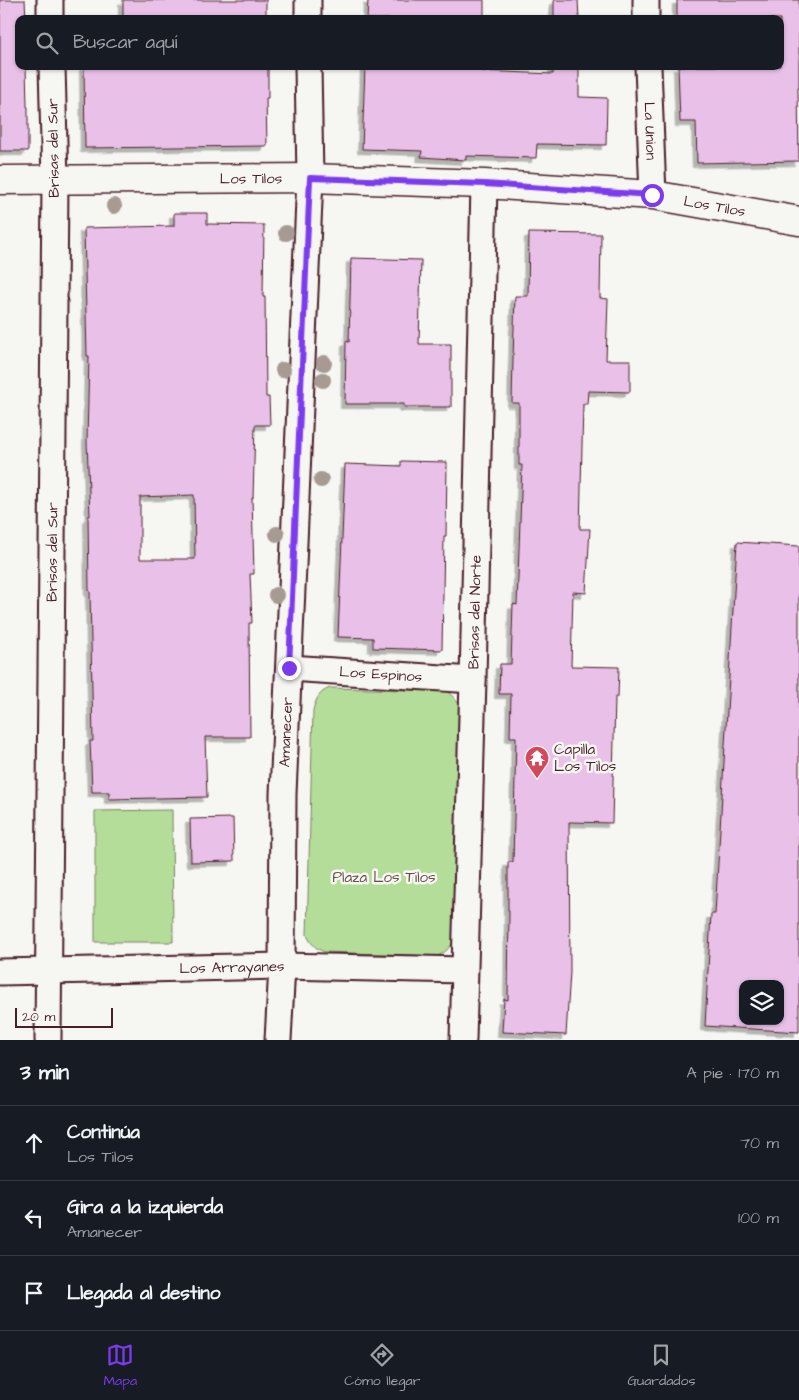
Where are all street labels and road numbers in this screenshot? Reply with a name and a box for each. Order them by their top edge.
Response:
street label: Brisas del Sur [42,98,65,198]
street label: La Union [638,101,662,161]
street label: Los Tilos [220,168,283,190]
street label: Los Tilos [682,191,747,222]
street label: Brisas del Sur [42,502,63,602]
street label: Brisas del Norte [463,555,487,670]
street label: Los Espinos [339,661,423,688]
street label: Amanecer [274,697,298,768]
street label: Los Arrayanes [179,956,285,979]

